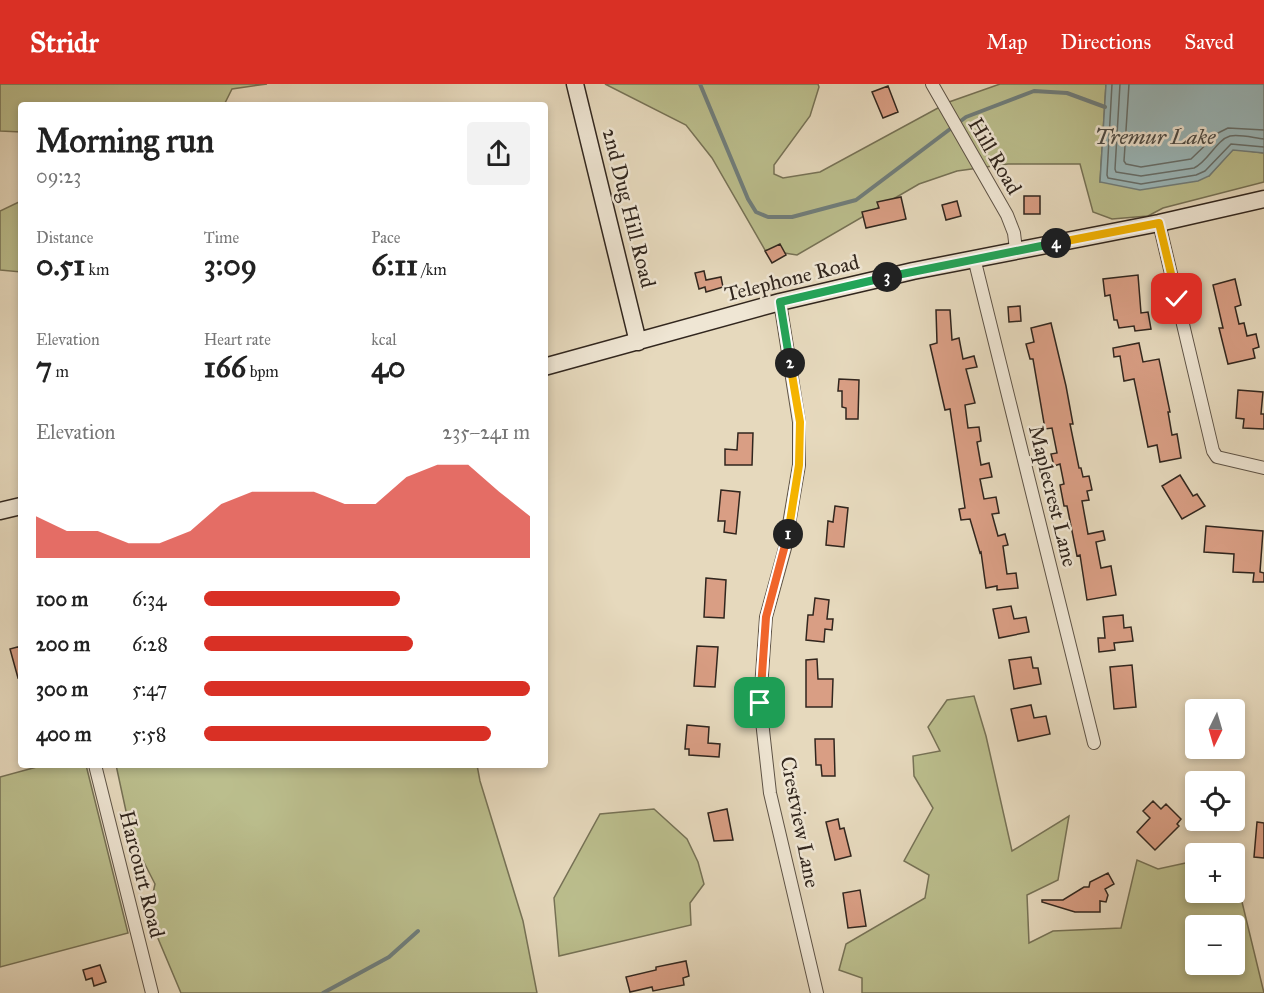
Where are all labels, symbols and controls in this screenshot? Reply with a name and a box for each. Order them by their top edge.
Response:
text: Stridr [30,25,99,60]
text: Map [987,29,1028,55]
text: Directions [1061,29,1151,55]
text: Saved [1184,29,1234,55]
street label: Hill Road [963,113,1028,200]
text: Morning run [36,121,214,161]
button: share [467,122,530,185]
water label: Tremur Lake [1095,123,1216,150]
street label: 2nd Dug Hill Road [597,126,661,291]
text: 09:23 [36,164,81,188]
text: Distance [36,228,93,247]
text: Time [204,228,239,247]
text: Pace [371,228,400,247]
pin: 4 [1041,228,1071,258]
text: 4 [1052,233,1060,252]
text: 0.51 [36,247,85,283]
text: 3:09 [204,247,257,283]
text: 6:11 [371,247,418,283]
street label: Telephone Road [722,249,862,307]
text: km [85,260,109,279]
text: /km [418,260,447,279]
pin: 3 [872,262,902,292]
text: 3 [884,267,890,286]
pin [1151,273,1202,324]
icon: check [1160,282,1193,315]
text: Elevation [36,330,100,349]
text: Heart rate [204,330,271,349]
text: kcal [371,330,396,349]
pin: 2 [775,348,805,378]
text: 7 [36,349,52,385]
text: 166 [204,349,246,385]
text: 40 [371,349,406,385]
text: 2 [786,353,794,372]
text: m [52,362,69,381]
text: bpm [246,362,279,381]
text: Elevation [36,420,115,444]
text: 235–241 m [442,420,530,444]
street label: Maplecrest Lane [1023,423,1083,570]
pin: 1 [773,519,803,549]
text: 1 [785,524,791,543]
text: 100 m [36,587,88,611]
text: 6:34 [132,587,166,611]
text: 200 m [36,632,90,656]
text: 6:28 [132,632,168,656]
text: 300 m [36,677,88,701]
text: 5:47 [132,677,167,701]
pin [734,677,785,728]
icon: arrive [743,686,776,719]
north arrow [1185,699,1245,759]
map controls [1185,699,1245,975]
text: 400 m [36,722,92,746]
text: 5:58 [132,722,166,746]
street label: Crestview Lane [775,754,826,890]
button: locate [1185,771,1245,831]
street label: Harcourt Road [114,808,170,941]
button: + [1185,843,1245,903]
button: − [1185,915,1245,975]

